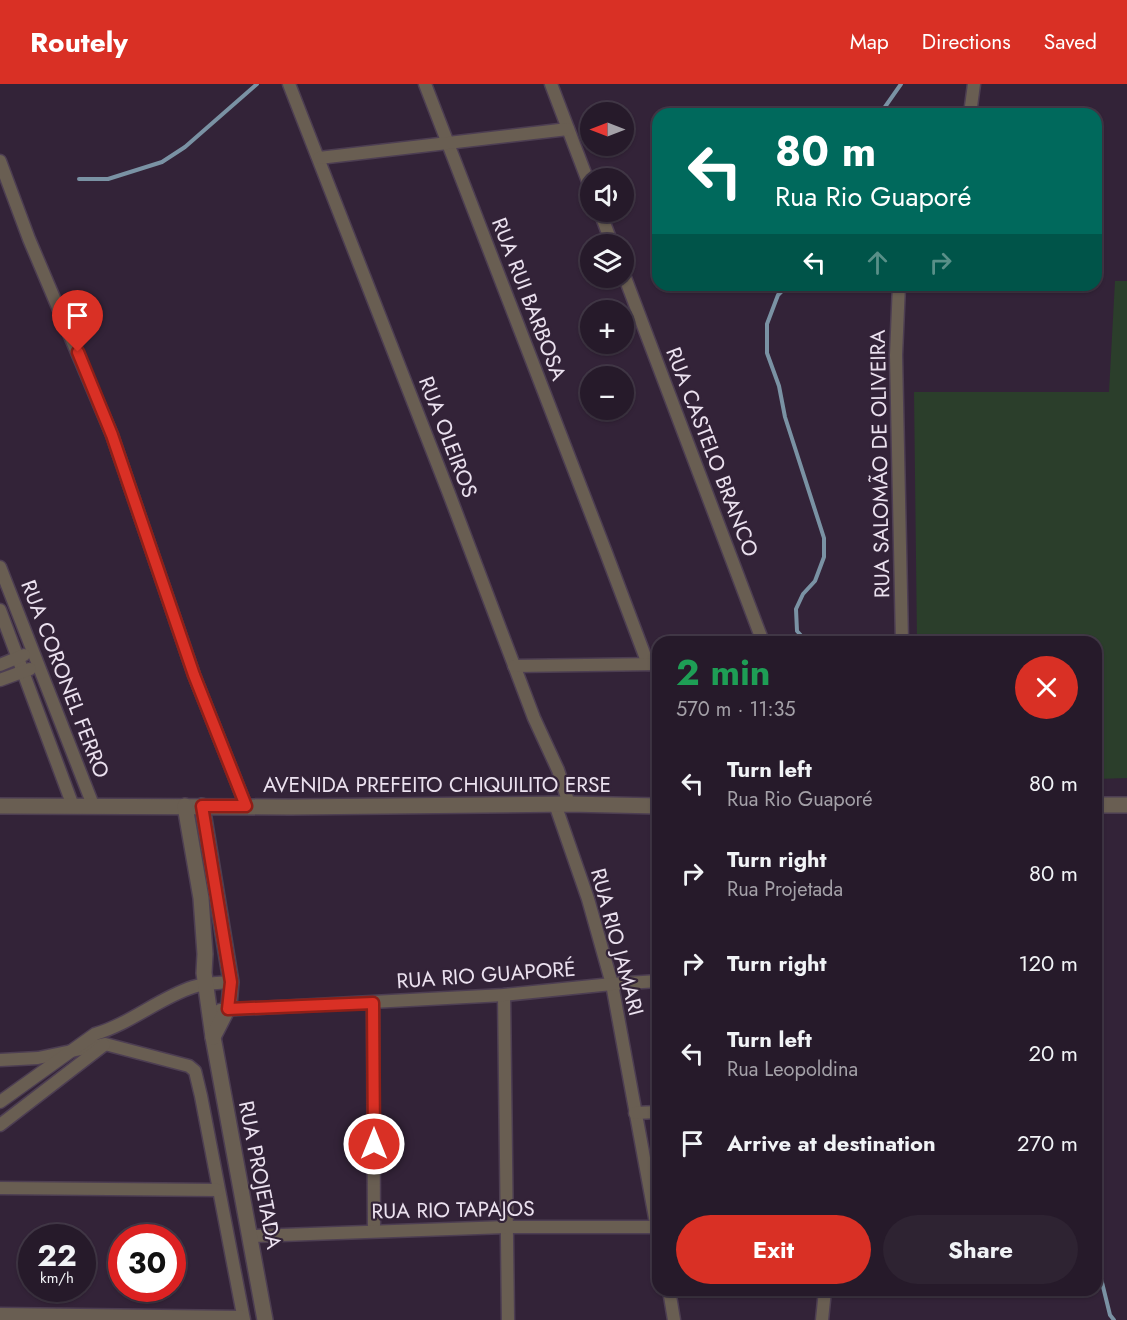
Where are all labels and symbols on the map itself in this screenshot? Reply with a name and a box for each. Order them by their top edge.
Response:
north arrow [580,102,634,156]
street label: RUA RUI BARBOSA [484,213,574,385]
pin [52,290,103,352]
street label: RUA SALOMÃO DE OLIVEIRA [863,329,897,598]
street label: RUA CASTELO BRANCO [658,343,766,561]
street label: RUA OLEIROS [411,372,485,502]
street label: RUA CORONEL FERRO [13,576,117,782]
street label: AVENIDA PREFEITO CHIQUILITO ERSE [263,770,611,800]
street label: RUA RIO JAMARI [583,865,651,1019]
street label: RUA RIO GUAPORÉ [395,954,577,996]
street label: RUA PROJETADA [231,1098,289,1252]
position arrow [342,1112,406,1176]
street label: RUA RIO TAPAJOS [371,1194,535,1226]
speed limit sign: 30 [108,1224,186,1302]

